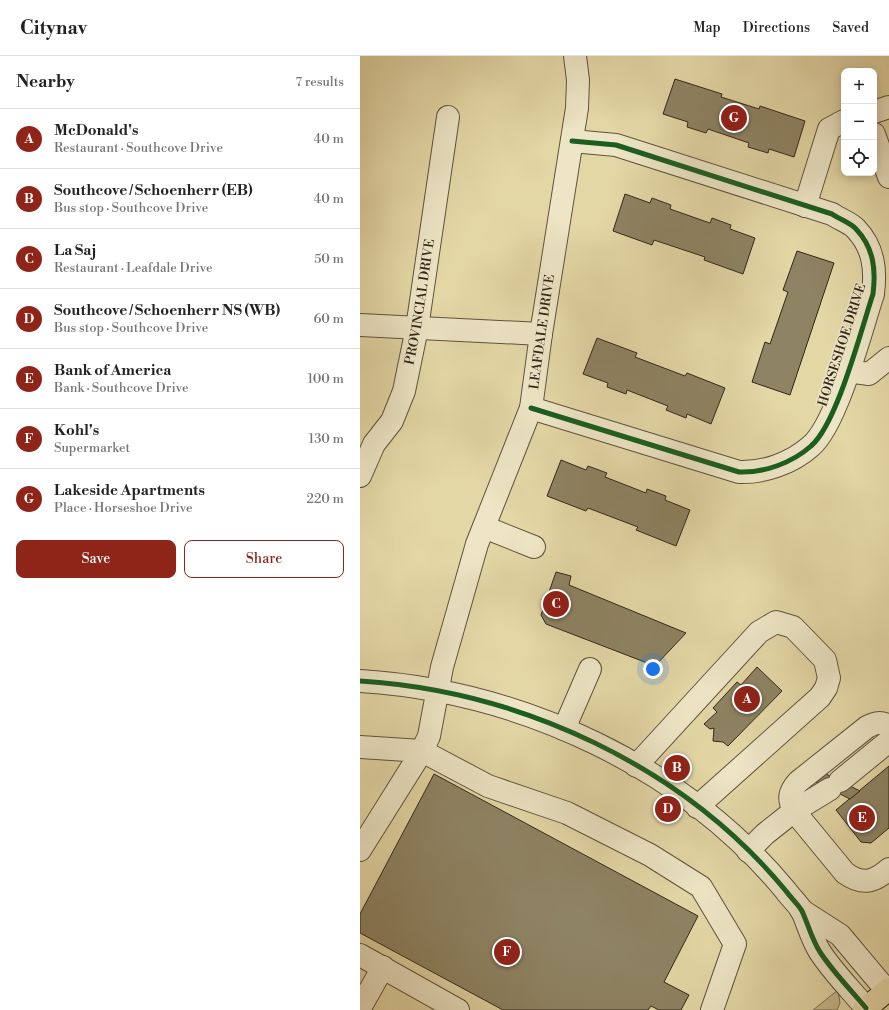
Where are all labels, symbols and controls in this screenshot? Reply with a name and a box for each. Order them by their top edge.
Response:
text: Citynav [20,16,87,40]
text: Map [693,19,721,37]
text: Directions [743,19,810,37]
text: Saved [832,19,869,37]
map controls [841,68,877,176]
button: + [841,68,877,104]
text: Nearby [16,71,75,93]
text: 7 results [295,74,344,90]
pin: G [721,103,747,133]
button: − [841,104,877,140]
text: McDonald's [54,121,138,140]
text: A [24,131,34,147]
text: 40 m [314,131,344,147]
text: Restaurant · Southcove Drive [54,140,223,156]
button: locate [841,140,877,176]
text: Southcove / Schoenherr (EB) [54,181,253,200]
text: B [24,191,34,207]
text: 40 m [314,191,344,207]
text: Bus stop · Southcove Drive [54,200,208,216]
street label: PROVINCIAL DRIVE [402,238,438,366]
text: La Saj [54,241,96,260]
text: C [24,251,34,267]
text: 50 m [314,251,344,267]
text: Restaurant · Leafdale Drive [54,260,213,276]
street label: LEAFDALE DRIVE [526,273,558,391]
street label: HORSESHOE DRIVE [815,282,869,408]
text: Southcove / Schoenherr NS (WB) [54,301,280,320]
text: D [24,311,34,327]
text: 60 m [313,311,344,327]
text: Bus stop · Southcove Drive [54,320,208,336]
text: Bank of America [54,361,171,380]
text: E [24,371,34,387]
text: 100 m [308,371,344,387]
text: Bank · Southcove Drive [54,380,189,396]
text: Kohl's [54,421,99,440]
text: F [24,431,34,447]
text: 130 m [309,431,344,447]
text: Supermarket [54,440,130,456]
text: Lakeside Apartments [54,481,205,500]
text: G [24,491,34,507]
text: 220 m [306,491,344,507]
text: Place · Horseshoe Drive [54,500,193,516]
button: Save [16,540,176,578]
button: Share [184,540,344,578]
pin: C [543,589,569,619]
your location [643,659,663,679]
pin: A [734,684,760,714]
pin: B [664,753,690,783]
pin: D [655,794,681,824]
pin: E [849,803,875,833]
pin: F [494,937,520,967]

